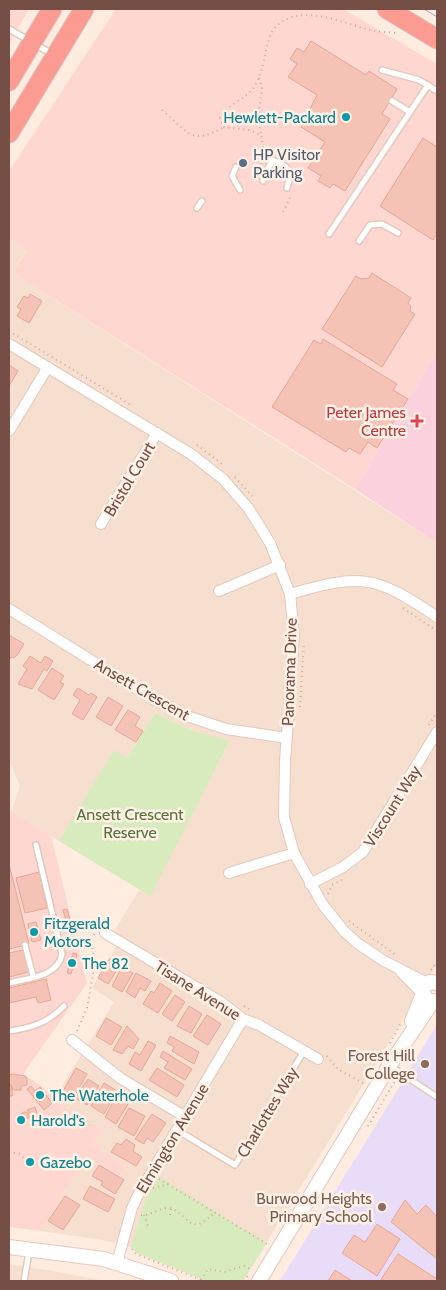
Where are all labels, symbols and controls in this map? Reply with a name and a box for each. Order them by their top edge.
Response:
place label: Hewlett-Packard [223,108,336,127]
marker: Hewlett-Packard [340,111,352,123]
place label: HP Visitor Parking [253,145,321,182]
marker: HP Visitor Parking [237,157,249,169]
place label: Peter James Centre [326,403,406,440]
marker: Peter James Centre [410,414,424,428]
street label: Bristol Court [100,438,159,520]
street label: Panorama Drive [278,618,301,726]
street label: Ansett Crescent [91,654,193,725]
street label: Viscount Way [360,762,425,851]
park label: Ansett Crescent Reserve [77,805,184,842]
place label: Fitzgerald Motors [44,914,110,951]
marker: Fitzgerald Motors [28,926,40,938]
place label: The 82 [82,954,129,973]
marker: The 82 [66,957,78,969]
street label: Tisane Avenue [151,957,244,1024]
place label: Forest Hill College [348,1046,415,1083]
marker: Forest Hill College [419,1058,431,1070]
street label: Charlottes Way [233,1063,302,1161]
street label: Elmington Avenue [132,1080,213,1196]
place label: The Waterhole [50,1086,149,1105]
marker: The Waterhole [34,1089,46,1101]
place label: Harold's [31,1111,86,1130]
marker: Harold's [15,1114,27,1126]
place label: Gazebo [40,1153,92,1172]
marker: Gazebo [24,1156,36,1168]
place label: Burwood Heights Primary School [256,1189,372,1226]
marker: Burwood Heights Primary School [376,1201,388,1213]

